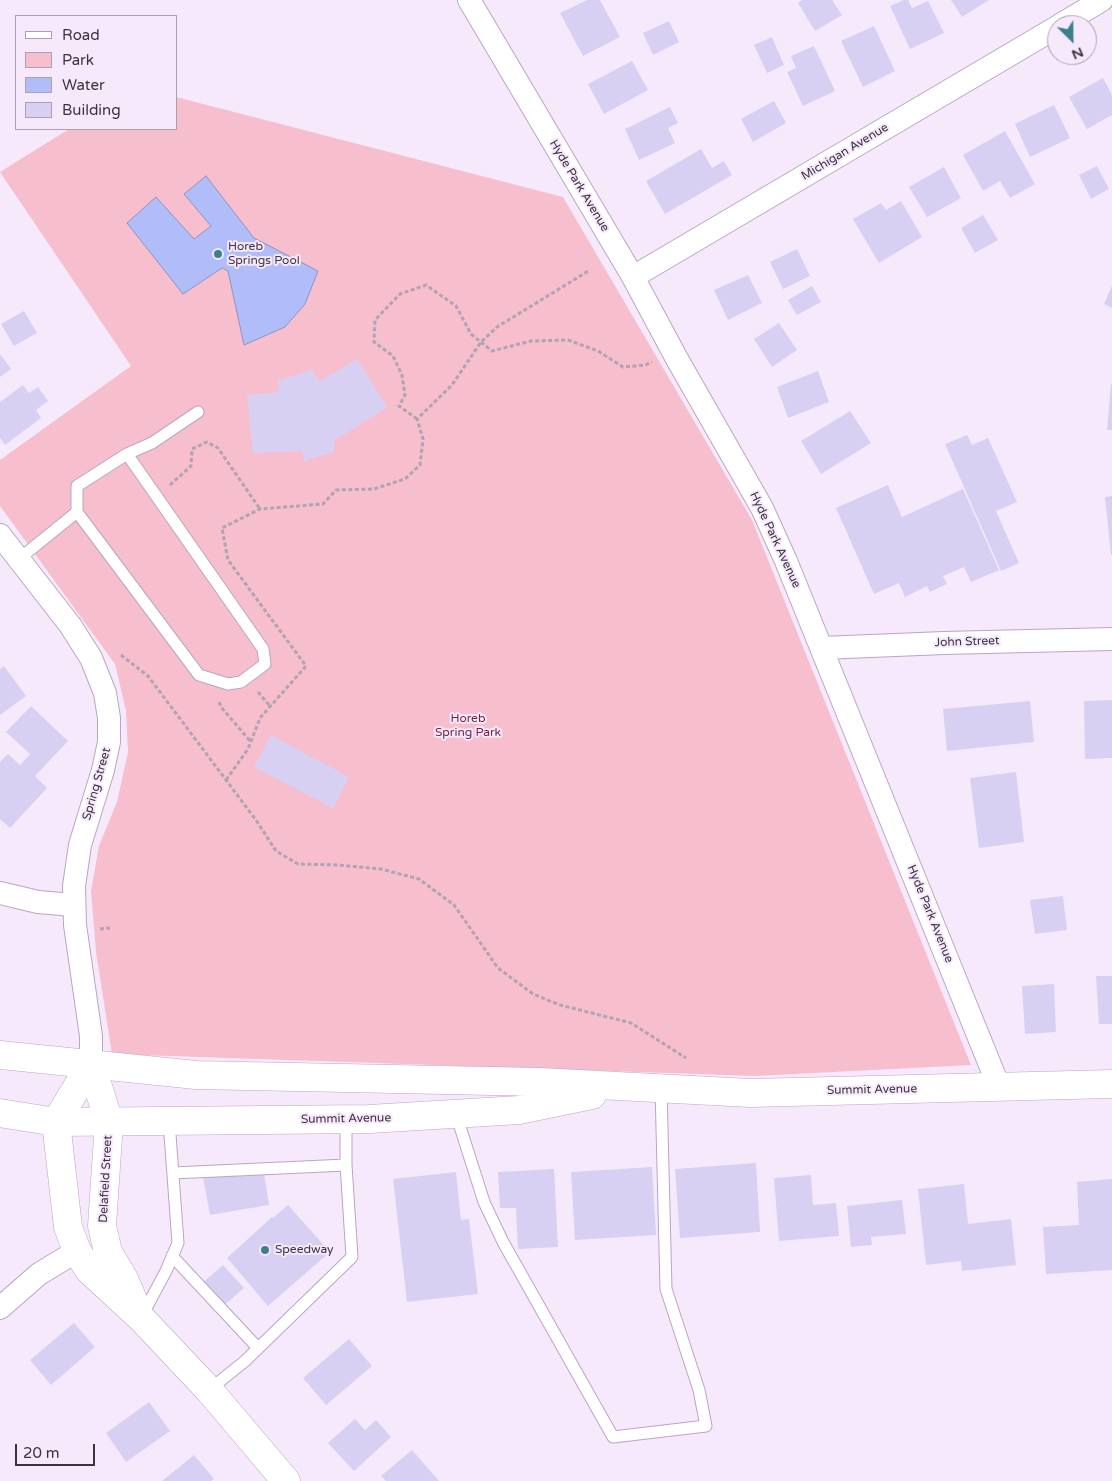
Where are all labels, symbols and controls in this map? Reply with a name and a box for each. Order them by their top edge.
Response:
legend [15,15,178,130]
north arrow [1047,15,1097,65]
text: Road [62,26,100,44]
text: N [1069,43,1086,63]
text: Park [62,51,94,69]
text: Water [62,76,105,94]
text: Building [62,101,121,119]
street label: Michigan Avenue [799,120,891,184]
street label: Hyde Park Avenue [546,138,612,234]
place label: Horeb Springs Pool [228,240,300,268]
marker: Horeb Springs Pool [212,248,224,260]
street label: Hyde Park Avenue [746,490,804,590]
street label: John Street [934,634,1000,650]
park label: Horeb Spring Park [435,712,501,740]
street label: Spring Street [80,746,114,822]
street label: Hyde Park Avenue [904,863,956,965]
street label: Summit Avenue [827,1082,917,1098]
street label: Summit Avenue [301,1111,391,1127]
street label: Delafield Street [97,1135,115,1223]
place label: Speedway [275,1243,334,1257]
marker: Speedway [259,1244,271,1256]
scale bar [18,1434,98,1466]
text: 20 m [23,1444,60,1462]

